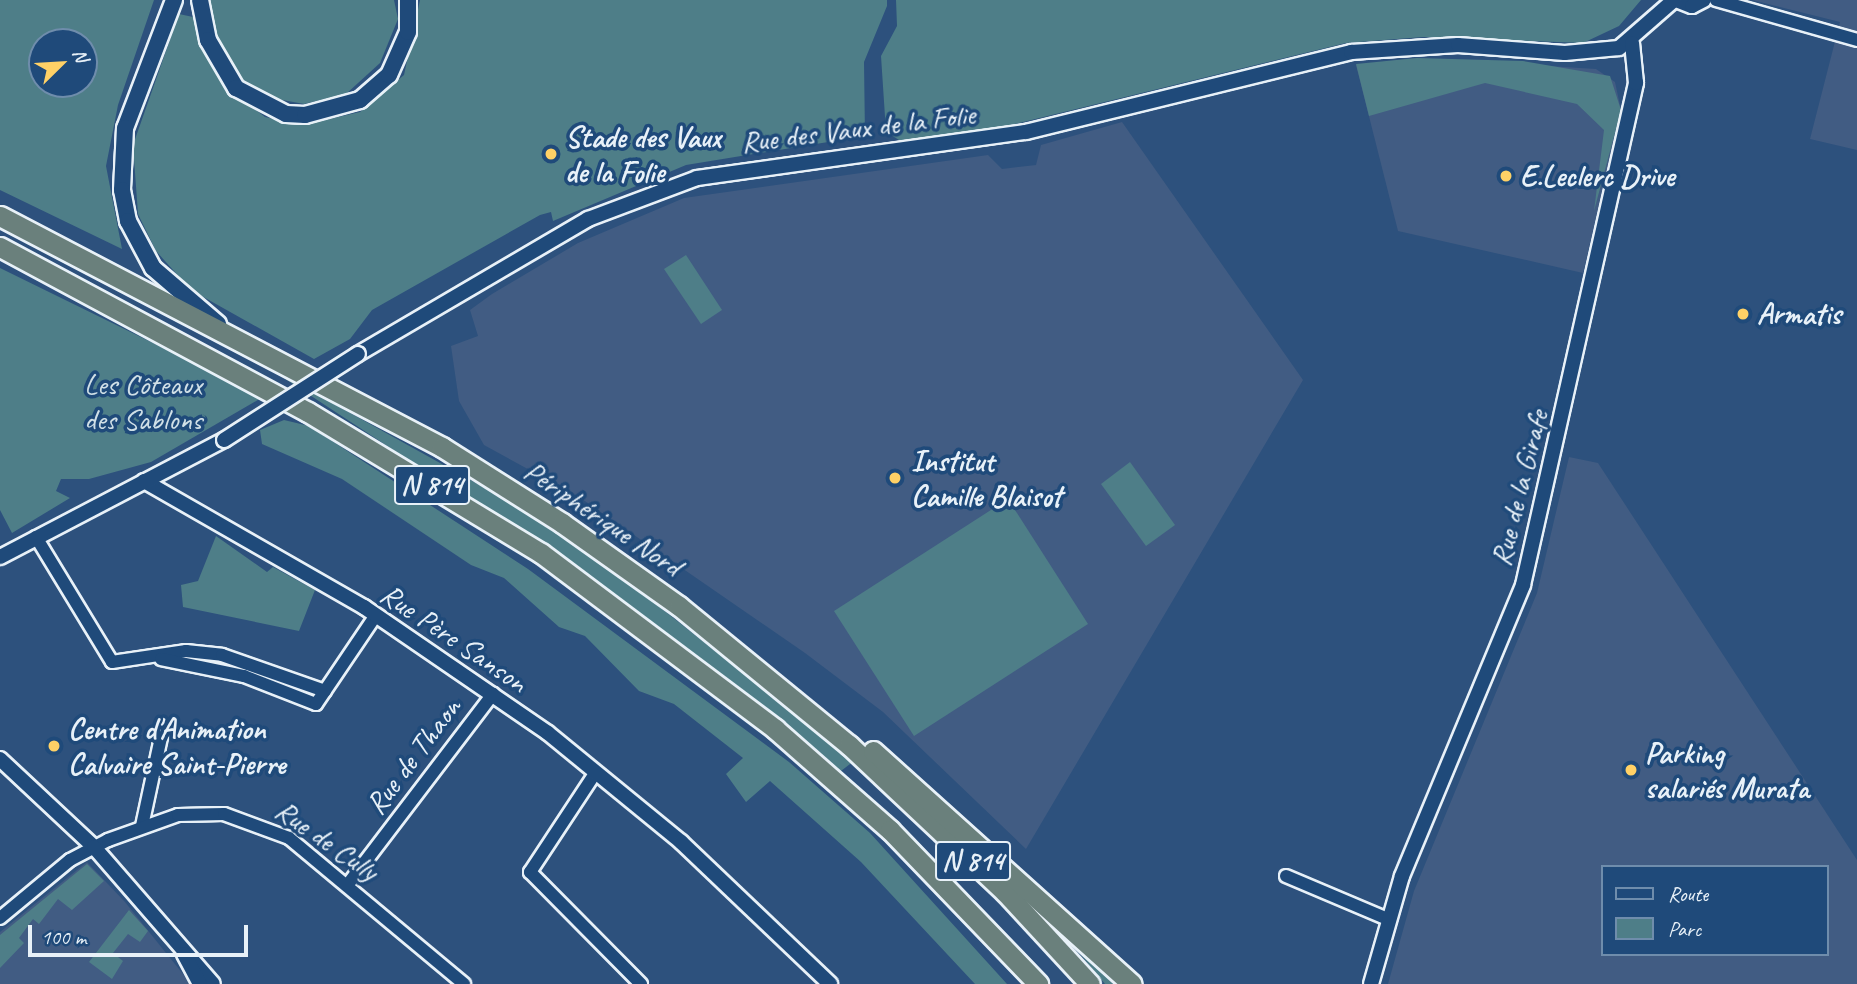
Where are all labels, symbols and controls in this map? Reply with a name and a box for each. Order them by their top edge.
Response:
north arrow [28,28,98,98]
text: N [67,45,94,66]
street label: Rue des Vaux de la Folie [739,96,977,160]
place label: Stade des Vaux de la Folie [565,119,721,190]
marker: Stade des Vaux de la Folie [543,146,559,162]
place label: E.Leclerc Drive [1520,158,1675,194]
marker: E.Leclerc Drive [1498,168,1514,184]
place label: Armatis [1757,296,1841,332]
marker: Armatis [1735,306,1751,322]
park label: Les Côteaux des Sablons [84,366,202,436]
street label: Rue de la Girafe [1482,406,1556,570]
place label: Institut Camille Blaisot [911,443,1061,514]
street label: Périphérique Nord [517,452,689,584]
road number: N 814 [394,461,471,510]
marker: Institut Camille Blaisot [885,468,905,488]
street label: Rue Père Sanson [373,576,535,700]
street label: Rue de Thaon [357,690,469,822]
place label: Centre d'Animation Calvaire Saint-Pierre [68,711,286,782]
place label: Parking salariés Murata [1645,735,1809,806]
marker: Centre d'Animation Calvaire Saint-Pierre [46,738,62,754]
marker: Parking salariés Murata [1623,762,1639,778]
street label: Rue de Cully [268,791,386,889]
road number: N 814 [934,836,1012,886]
legend [1602,865,1829,956]
text: Route [1668,881,1708,907]
scale bar [32,911,252,955]
text: Parc [1668,916,1701,942]
text: 100 m [41,924,86,950]

